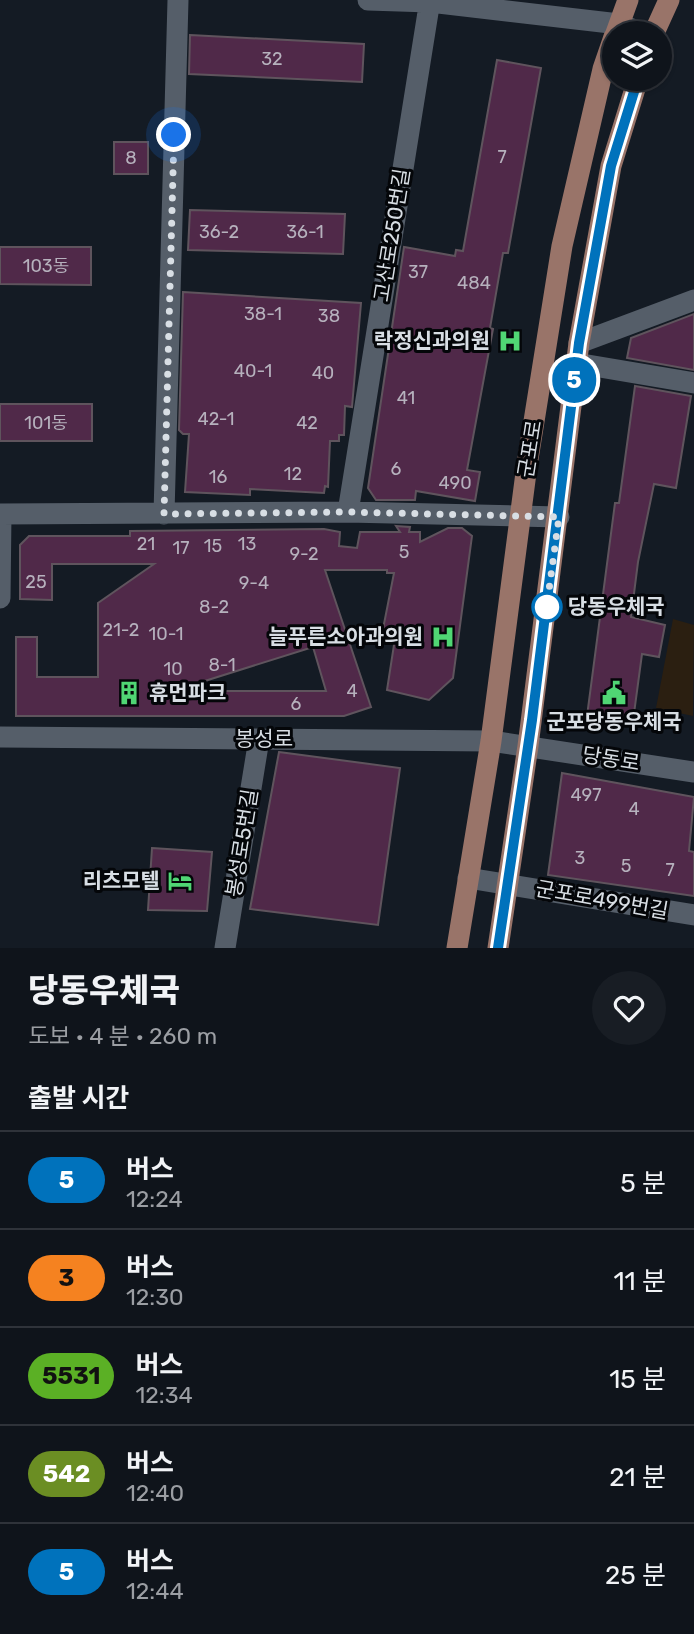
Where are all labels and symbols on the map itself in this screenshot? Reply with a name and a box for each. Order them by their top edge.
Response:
house number: 32 [261,48,283,70]
your location [156,117,191,152]
house number: 7 [497,146,507,168]
house number: 8 [125,147,137,169]
street label: 고산로250번길 [369,166,414,303]
house number: 36-2 [199,221,239,243]
house number: 36-1 [286,221,324,243]
house number: 103동 [23,255,69,277]
house number: 37 [408,261,428,283]
house number: 484 [457,272,491,294]
house number: 38-1 [244,303,282,325]
house number: 38 [318,305,340,327]
hospital icon: 락정신과의원 [496,327,524,355]
place label: 락정신과의원 [374,328,490,353]
line badge: 5 [551,357,597,403]
house number: 40-1 [234,360,272,382]
house number: 40 [312,362,334,384]
house number: 41 [397,387,415,409]
house number: 42-1 [197,408,235,430]
house number: 101동 [24,412,68,434]
house number: 42 [296,412,318,434]
street label: 군포로 [513,418,546,480]
house number: 6 [391,458,402,480]
house number: 12 [284,463,302,485]
house number: 16 [209,466,227,488]
house number: 490 [438,472,472,494]
house number: 21 [137,533,155,555]
house number: 13 [238,533,256,555]
house number: 15 [204,535,222,557]
house number: 17 [173,537,189,559]
house number: 5 [399,541,409,563]
house number: 9-2 [290,543,318,565]
house number: 25 [25,571,47,593]
house number: 9-4 [239,572,269,594]
marker: 당동우체국 [532,592,562,622]
place label: 당동우체국 [568,594,665,619]
house number: 8-2 [199,596,229,618]
house number: 21-2 [103,619,139,641]
house number: 10-1 [149,623,183,645]
hospital icon: 늘푸른소아과의원 [429,623,457,651]
place label: 늘푸른소아과의원 [268,624,423,649]
house number: 8-1 [208,654,236,676]
house number: 10 [163,658,183,680]
building icon: 휴먼파크 [115,679,143,707]
public building icon: 군포당동우체국 [600,679,628,707]
place label: 휴먼파크 [149,680,226,705]
house number: 4 [346,680,358,702]
house number: 6 [291,693,302,715]
place label: 군포당동우체국 [546,709,682,734]
street label: 봉성로 [235,726,293,751]
street label: 당동로 [580,742,642,775]
house number: 497 [571,784,601,806]
street label: 봉성로5번길 [221,787,262,899]
house number: 4 [628,798,640,820]
house number: 3 [575,847,585,869]
house number: 5 [621,855,631,877]
house number: 7 [665,859,675,881]
hotel icon: 리츠모텔 [166,867,194,895]
place label: 리츠모텔 [83,868,160,893]
street label: 군포로499번길 [534,876,670,923]

